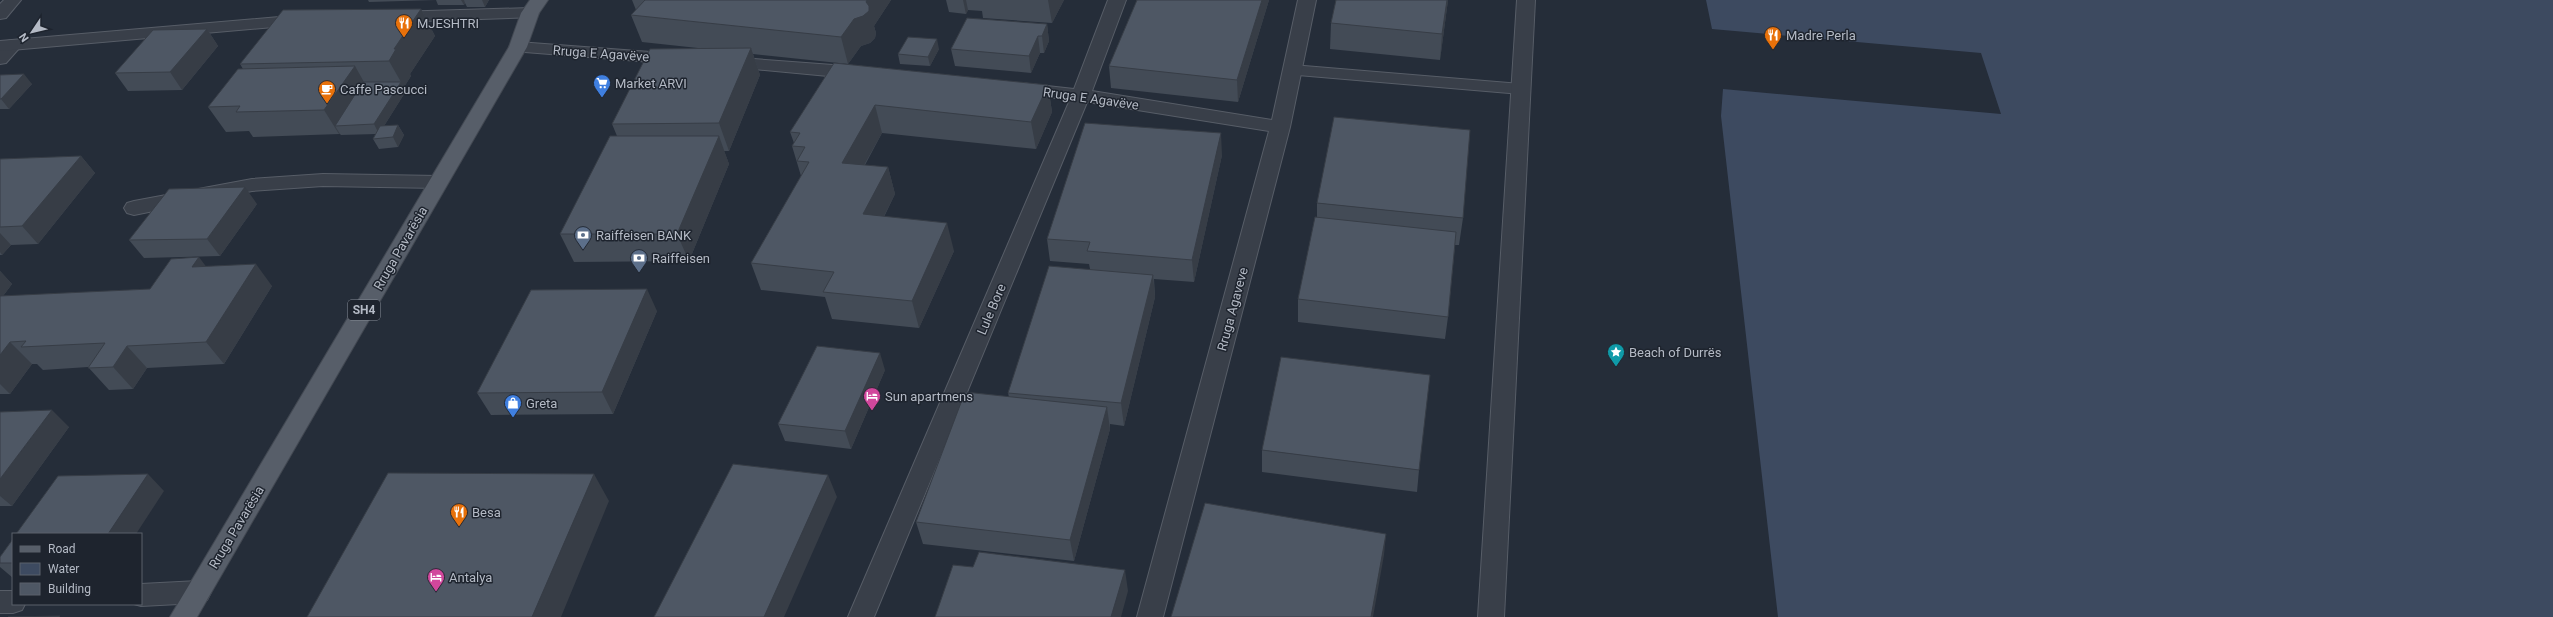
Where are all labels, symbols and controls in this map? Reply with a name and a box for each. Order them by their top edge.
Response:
north arrow [12,12,52,52]
restaurant icon: MJESHTRI [394,13,414,38]
place label: MJESHTRI [417,16,479,31]
restaurant icon: Madre Perla [1763,25,1783,50]
place label: Madre Perla [1786,28,1856,43]
text: N [17,30,32,44]
street label: Rruga E Agavëve [552,43,650,64]
supermarket icon: Market ARVI [592,73,612,98]
place label: Market ARVI [615,76,687,91]
cafe icon: Caffe Pascucci [317,79,337,104]
place label: Caffe Pascucci [340,82,427,97]
street label: Rruga E Agavëve [1042,84,1140,113]
street label: Rruga Pavarësia [371,204,430,293]
bank icon: Raiffeisen BANK [573,225,593,250]
place label: Raiffeisen BANK [596,228,692,243]
bank icon: Raiffeisen [629,248,649,273]
place label: Raiffeisen [652,251,710,266]
street label: Rruga Agaveve [1214,266,1251,353]
street label: Lule Bore [974,281,1009,337]
road number: SH4 [348,300,380,320]
place icon: Beach of Durrës [1606,342,1626,367]
place label: Beach of Durrës [1629,345,1722,360]
hotel icon: Sun apartmens [862,386,882,411]
place label: Sun apartmens [885,389,973,404]
shop icon: Greta [503,393,523,418]
place label: Greta [526,396,557,411]
street label: Rruga Pavarësia [206,483,267,571]
restaurant icon: Besa [449,502,469,527]
place label: Besa [472,505,501,520]
legend [12,533,142,605]
text: Road [48,542,76,556]
text: Water [48,562,79,576]
hotel icon: Antalya [426,567,446,592]
place label: Antalya [449,570,492,585]
text: Building [48,582,91,596]

